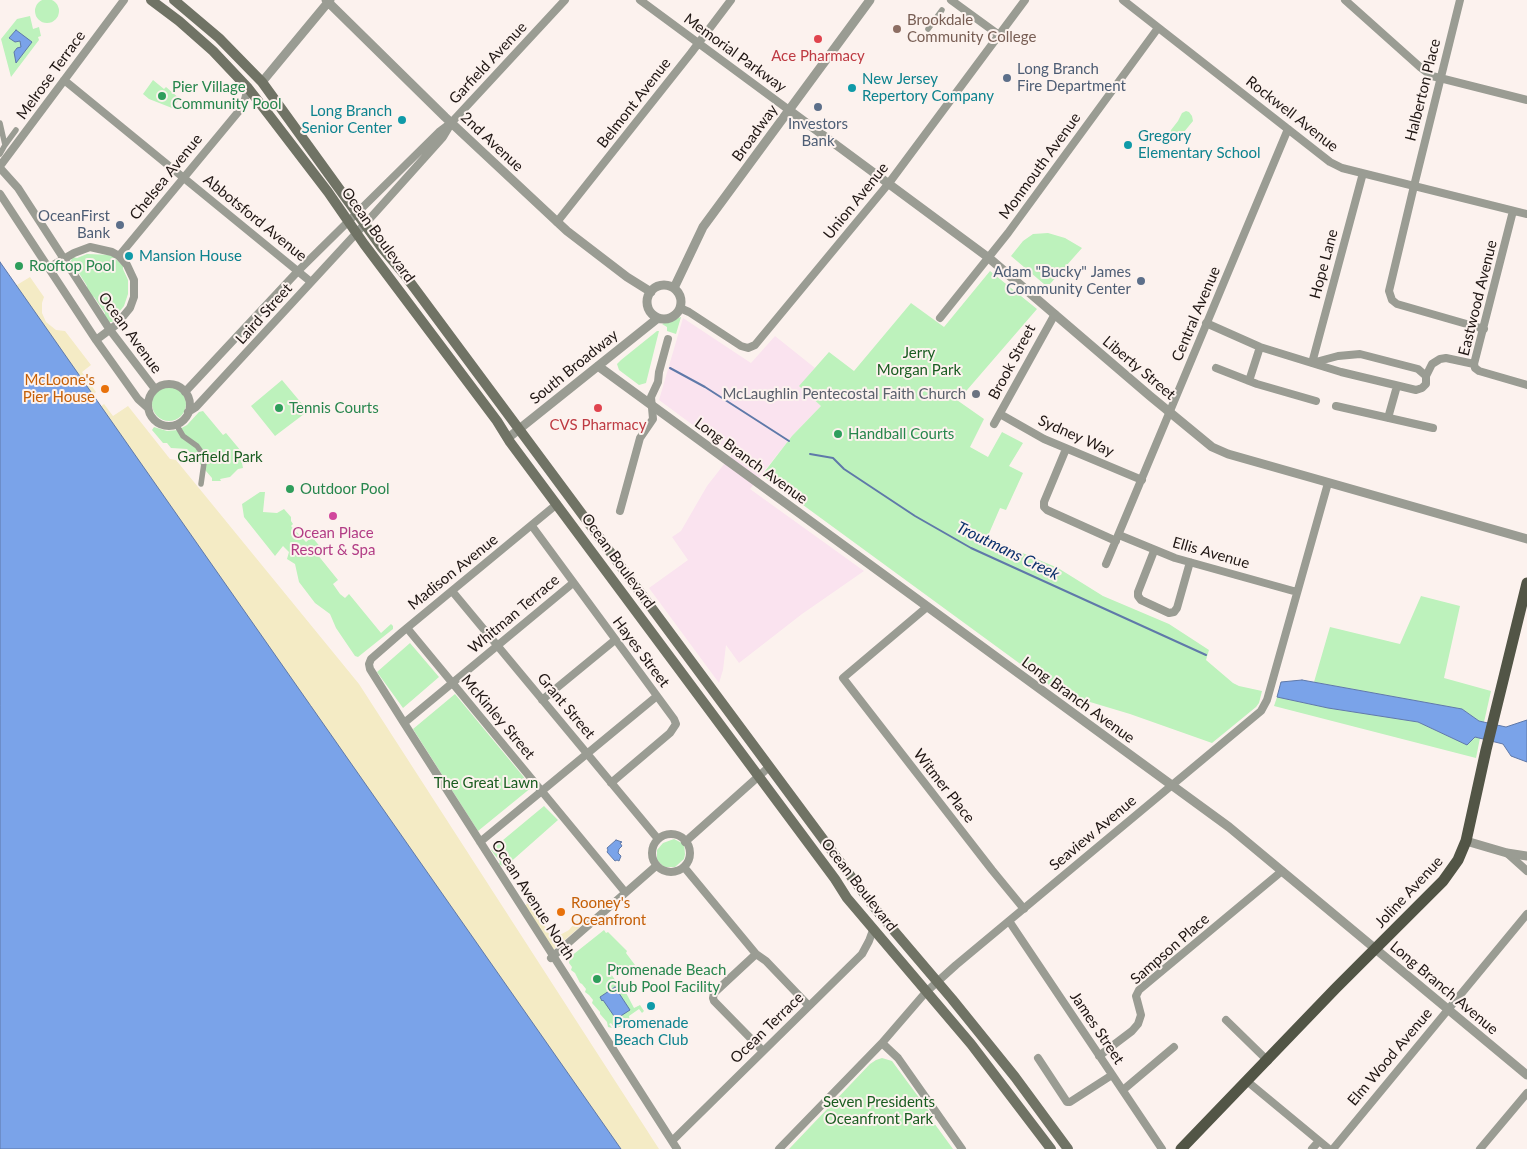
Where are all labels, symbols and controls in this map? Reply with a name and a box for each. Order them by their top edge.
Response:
street label: Memorial Parkway [680,10,790,96]
place label: Brookdale Community College [907,11,1036,46]
street label: Garfield Avenue [445,18,531,108]
marker: Brookdale Community College [891,23,903,35]
street label: Melrose Terrace [13,27,89,123]
marker: Ace Pharmacy [812,33,824,45]
street label: Halberton Place [1402,37,1444,143]
place label: Ace Pharmacy [771,47,865,65]
street label: Belmont Avenue [593,55,675,151]
place label: Long Branch Fire Department [1017,60,1126,95]
place label: New Jersey Repertory Company [862,70,994,105]
marker: Long Branch Fire Department [1001,72,1013,84]
street label: Rockwell Avenue [1242,72,1342,156]
place label: Pier Village Community Pool [172,78,281,113]
marker: New Jersey Repertory Company [846,82,858,94]
marker: Pier Village Community Pool [156,90,168,102]
street label: Broadway [728,101,782,165]
marker: Investors Bank [812,101,824,113]
place label: Long Branch Senior Center [301,102,392,137]
street label: 2nd Avenue [457,108,527,176]
street label: Monmouth Avenue [995,109,1085,223]
marker: Long Branch Senior Center [396,114,408,126]
place label: Investors Bank [788,115,848,150]
place label: Gregory Elementary School [1138,127,1261,162]
street label: Chelsea Avenue [126,130,206,224]
marker: Gregory Elementary School [1122,139,1134,151]
street label: Union Avenue [820,159,892,243]
street label: Abbotsford Avenue [200,171,310,265]
street label: Ocean Boulevard [338,184,418,286]
place label: OceanFirst Bank [38,207,110,242]
marker: OceanFirst Bank [114,219,126,231]
street label: Hope Lane [1306,227,1342,301]
street label: Eastwood Avenue [1455,238,1501,358]
place label: Mansion House [139,247,242,265]
marker: Mansion House [123,250,135,262]
place label: Rooftop Pool [29,257,115,275]
marker: Rooftop Pool [13,260,25,272]
place label: Adam "Bucky" James Community Center [993,263,1131,298]
street label: Central Avenue [1168,264,1224,364]
marker: Adam "Bucky" James Community Center [1135,275,1147,287]
street label: Laird Street [232,280,296,348]
street label: Ocean Avenue [94,289,166,377]
street label: Brook Street [985,321,1039,403]
street label: South Broadway [526,326,622,408]
street label: Liberty Street [1099,332,1179,404]
park label: Jerry Morgan Park [877,344,961,379]
place label: McLoone's Pier House [23,371,95,406]
marker: McLoone's Pier House [99,383,111,395]
place label: McLaughlin Pentecostal Faith Church [722,385,966,403]
marker: McLaughlin Pentecostal Faith Church [970,388,982,400]
place label: Tennis Courts [289,399,379,417]
marker: Tennis Courts [273,402,285,414]
marker: CVS Pharmacy [592,402,604,414]
street label: Sydney Way [1035,411,1117,461]
street label: Long Branch Avenue [691,414,811,508]
place label: CVS Pharmacy [550,416,646,434]
place label: Handball Courts [848,425,954,443]
marker: Handball Courts [832,428,844,440]
park label: Garfield Park [177,448,263,466]
place label: Outdoor Pool [300,480,390,498]
marker: Outdoor Pool [284,483,296,495]
marker: Ocean Place Resort & Spa [327,510,339,522]
street label: Ocean Boulevard [578,510,658,612]
water label: Troutmans Creek [953,518,1063,584]
place label: Ocean Place Resort & Spa [291,524,375,559]
street label: Madison Avenue [405,530,501,614]
street label: Ellis Avenue [1170,533,1252,573]
street label: Whitman Terrace [465,571,563,657]
street label: Hayes Street [609,613,673,691]
street label: Long Branch Avenue [1018,653,1138,747]
street label: Grant Street [533,669,599,743]
street label: McKinley Street [457,671,539,763]
street label: Witmer Place [910,745,978,827]
park label: The Great Lawn [434,774,538,792]
street label: Seaview Avenue [1046,791,1140,875]
street label: Ocean Boulevard [817,835,901,935]
street label: Ocean Avenue North [488,837,578,963]
street label: Joline Avenue [1371,852,1447,932]
place label: Rooney's Oceanfront [571,894,646,929]
marker: Rooney's Oceanfront [555,906,567,918]
street label: Sampson Place [1127,910,1213,988]
street label: Long Branch Avenue [1386,938,1502,1038]
place label: Promenade Beach Club Pool Facility [607,961,726,996]
marker: Promenade Beach Club Pool Facility [591,973,603,985]
street label: James Street [1066,988,1128,1068]
street label: Ocean Terrace [727,989,807,1067]
marker: Promenade Beach Club [645,1000,657,1012]
street label: Elm Wood Avenue [1344,1005,1436,1109]
place label: Promenade Beach Club [614,1014,688,1049]
park label: Seven Presidents Oceanfront Park [823,1093,935,1128]

